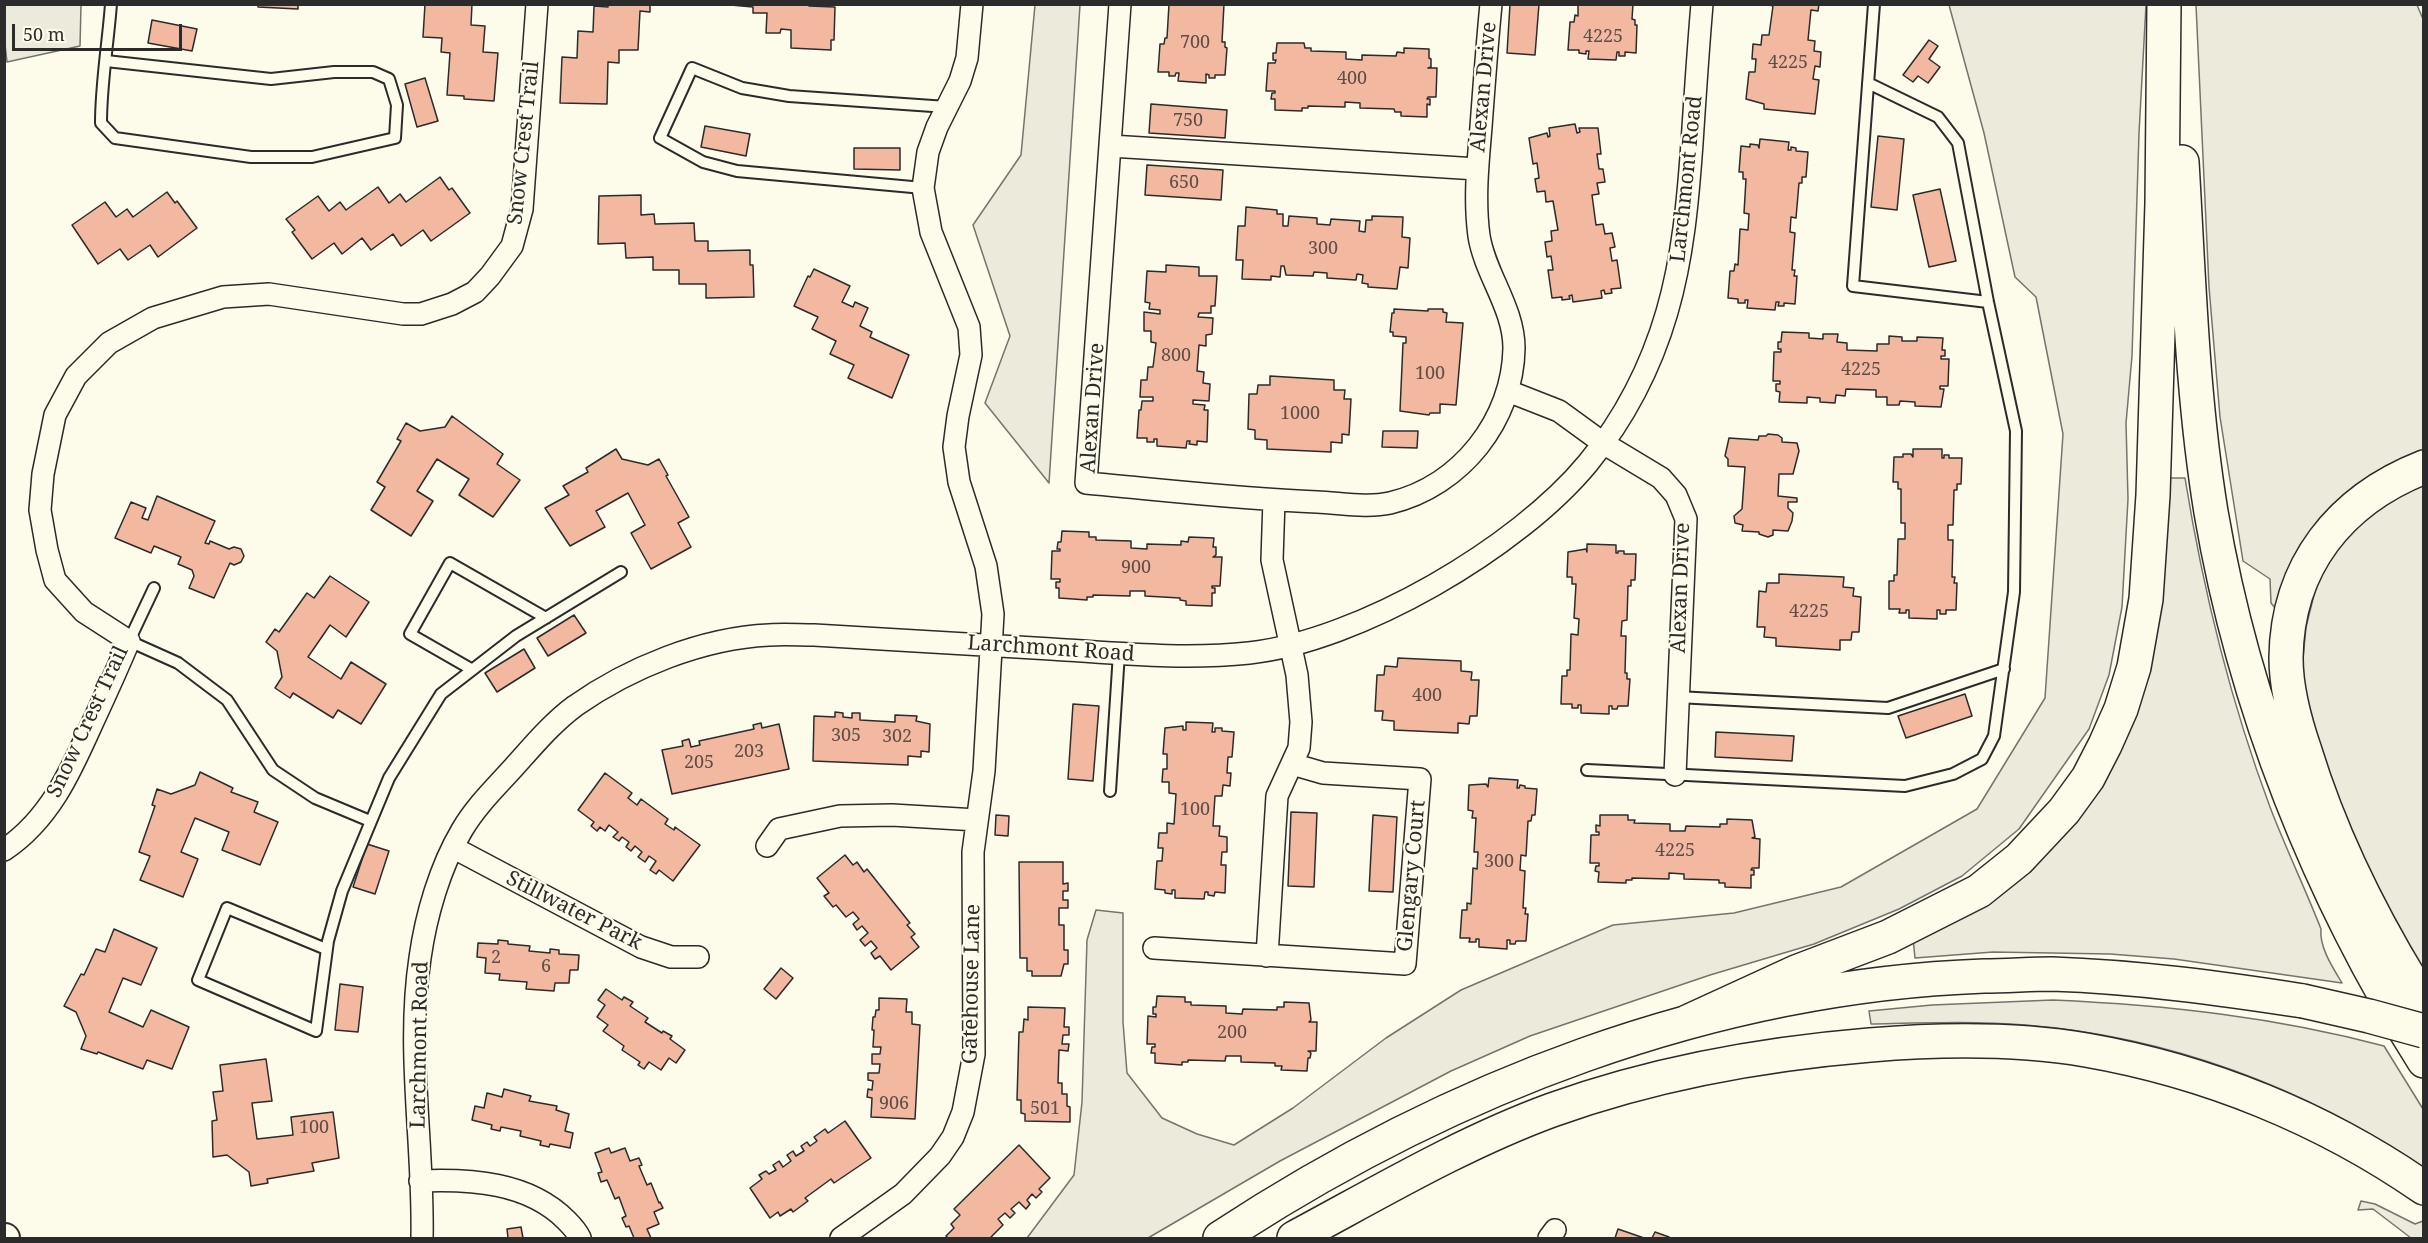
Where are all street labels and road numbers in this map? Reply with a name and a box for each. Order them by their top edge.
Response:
street label: Alexan Drive [1466,21,1502,153]
street label: Snow Crest Trail [503,60,545,226]
street label: Larchmont Road [1666,94,1708,264]
street label: Alexan Drive [1076,342,1110,474]
street label: Alexan Drive [1666,522,1696,654]
street label: Larchmont Road [967,631,1135,667]
street label: Snow Crest Trail [42,642,134,802]
street label: Glengary Court [1393,799,1431,953]
street label: Stillwater Park [502,866,646,956]
street label: Gatehouse Lane [958,904,986,1064]
street label: Larchmont Road [406,961,434,1129]

